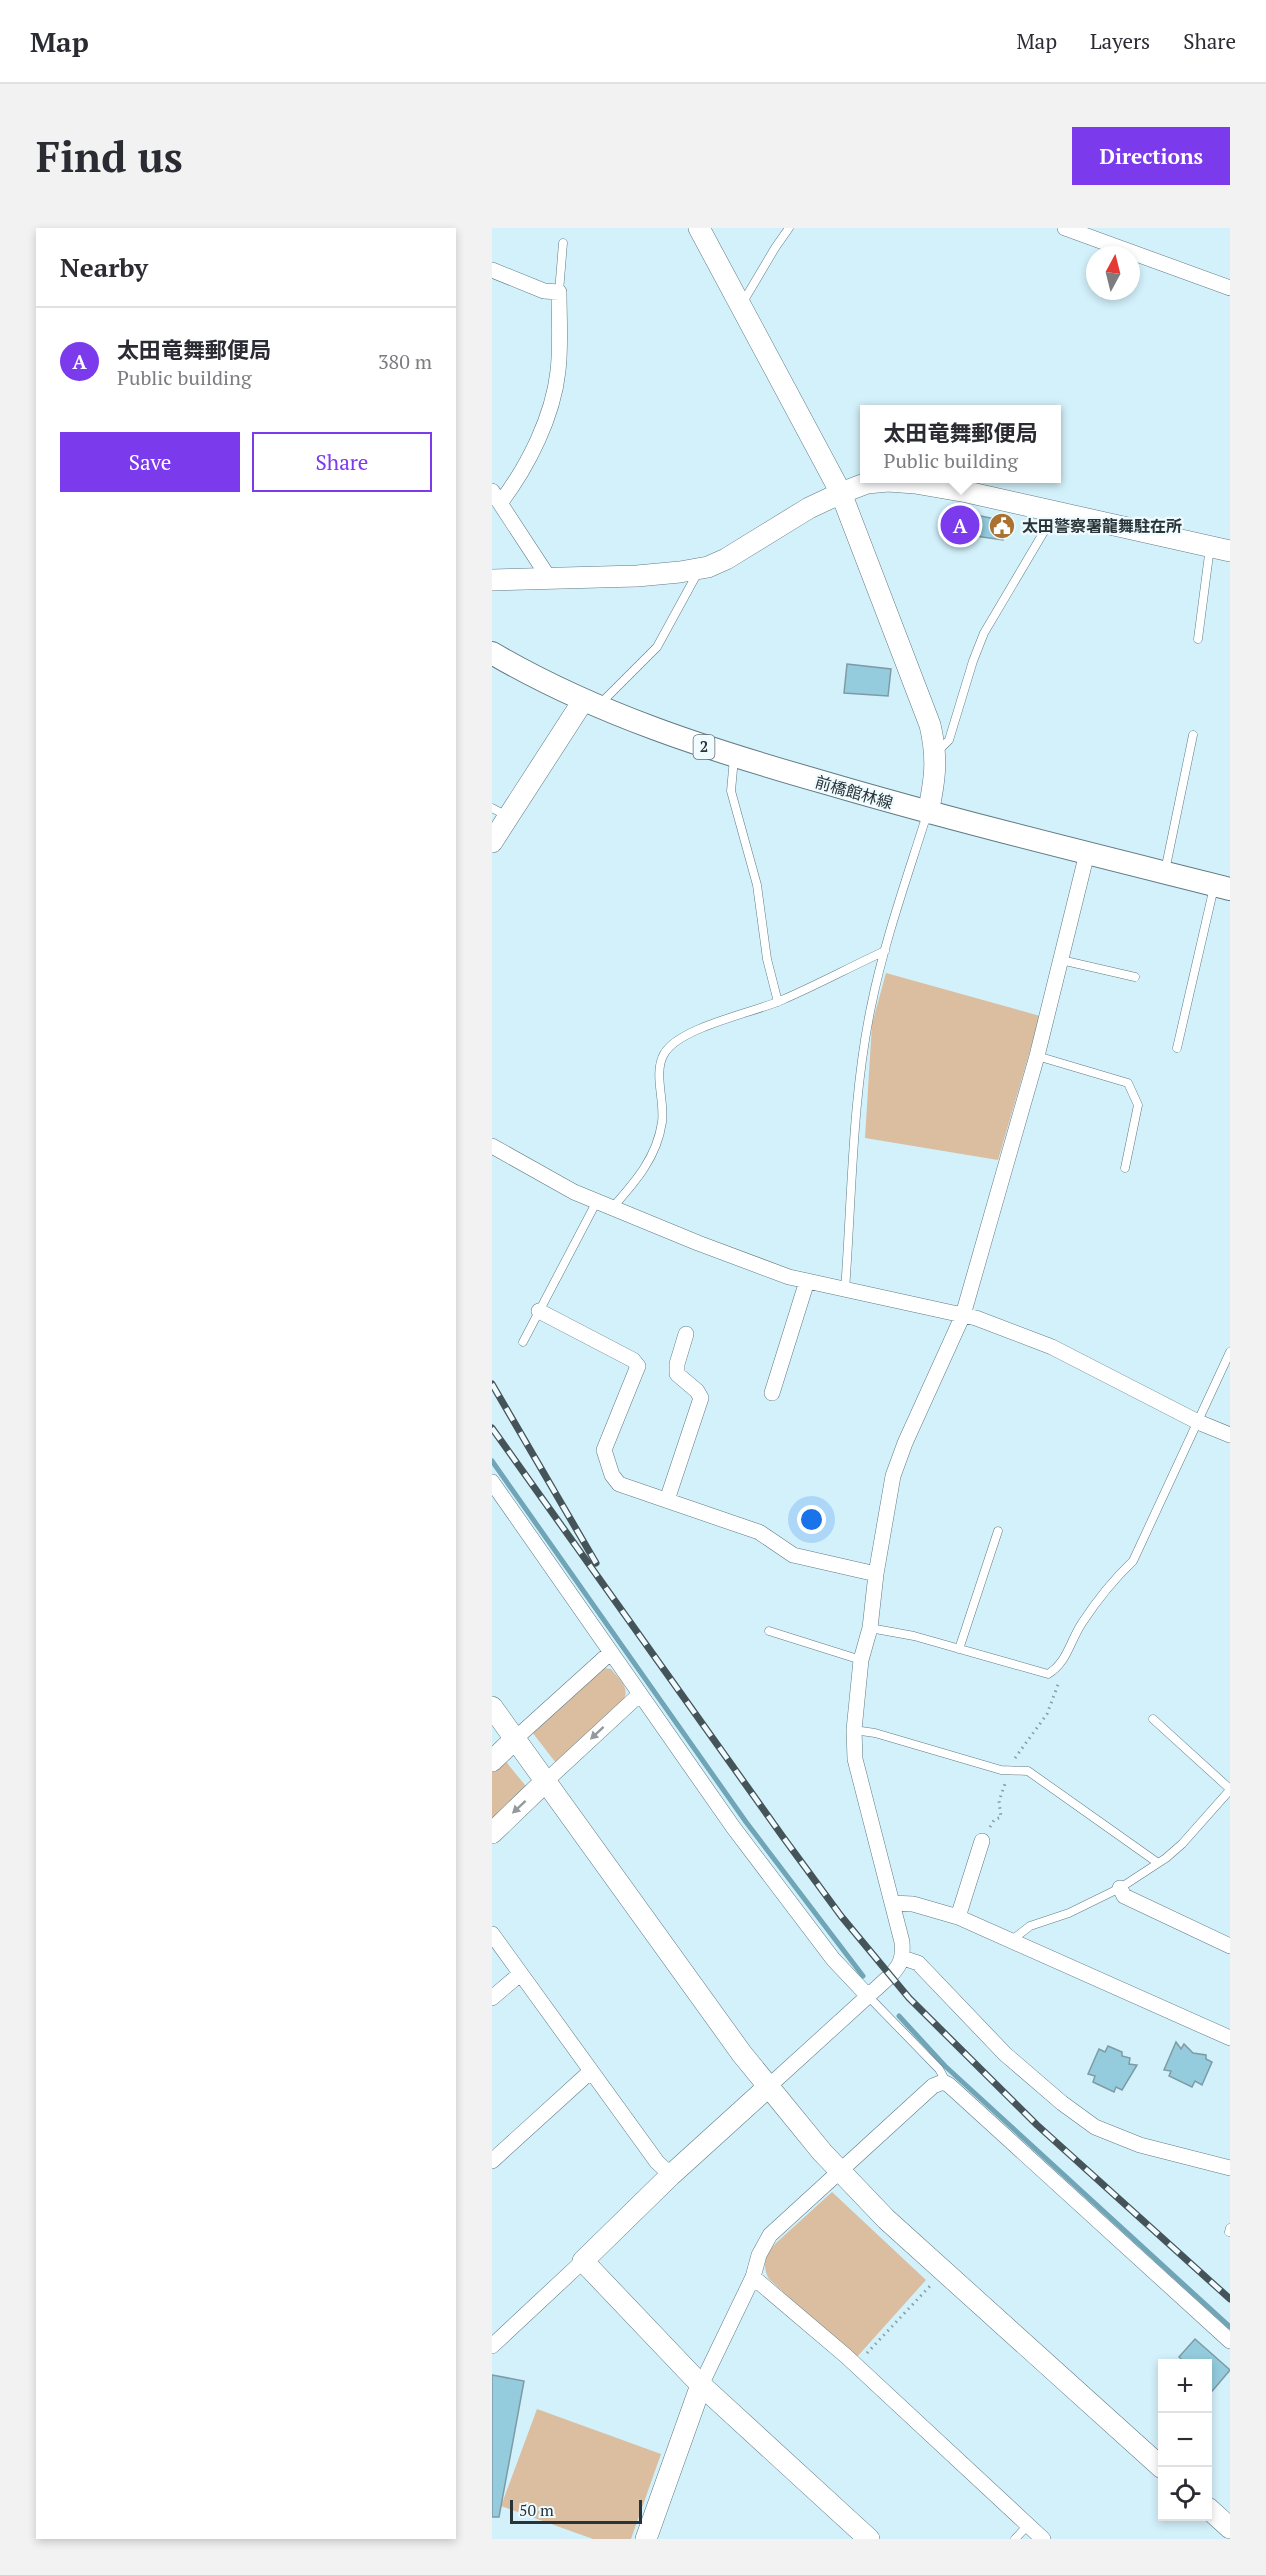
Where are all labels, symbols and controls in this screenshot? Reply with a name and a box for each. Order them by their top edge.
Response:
text: Map [30,23,89,60]
text: Map [1016,27,1057,55]
text: Layers [1090,27,1150,55]
text: Share [1183,27,1236,55]
button: Directions [1072,127,1230,185]
text: Find us [36,128,183,184]
north arrow [1086,246,1140,300]
text: Nearby [60,250,148,284]
text: 太田竜舞郵便局 [117,335,271,364]
text: A [72,348,87,375]
text: 380 m [378,348,432,375]
text: Public building [117,364,251,391]
popup [860,405,1061,483]
text: 太田竜舞郵便局 [883,418,1038,447]
button: Save [60,432,240,492]
button: Share [252,432,432,492]
text: Public building [883,447,1018,474]
pin: A [940,502,980,548]
public building icon: 太田警察署龍舞駐在所 [987,511,1017,541]
place label: 太田警察署龍舞駐在所 [1022,515,1182,537]
road number: 2 [694,735,714,759]
street label: 前橋館林線 [813,770,895,814]
your location [797,1505,826,1534]
one-way arrow [590,1726,605,1740]
one-way arrow [513,1800,527,1814]
map controls [1158,2359,1212,2521]
button: + [1158,2359,1212,2413]
button: − [1158,2413,1212,2467]
button: locate [1158,2467,1212,2521]
scale bar [510,2497,642,2524]
text: 50 m [519,2499,554,2521]

